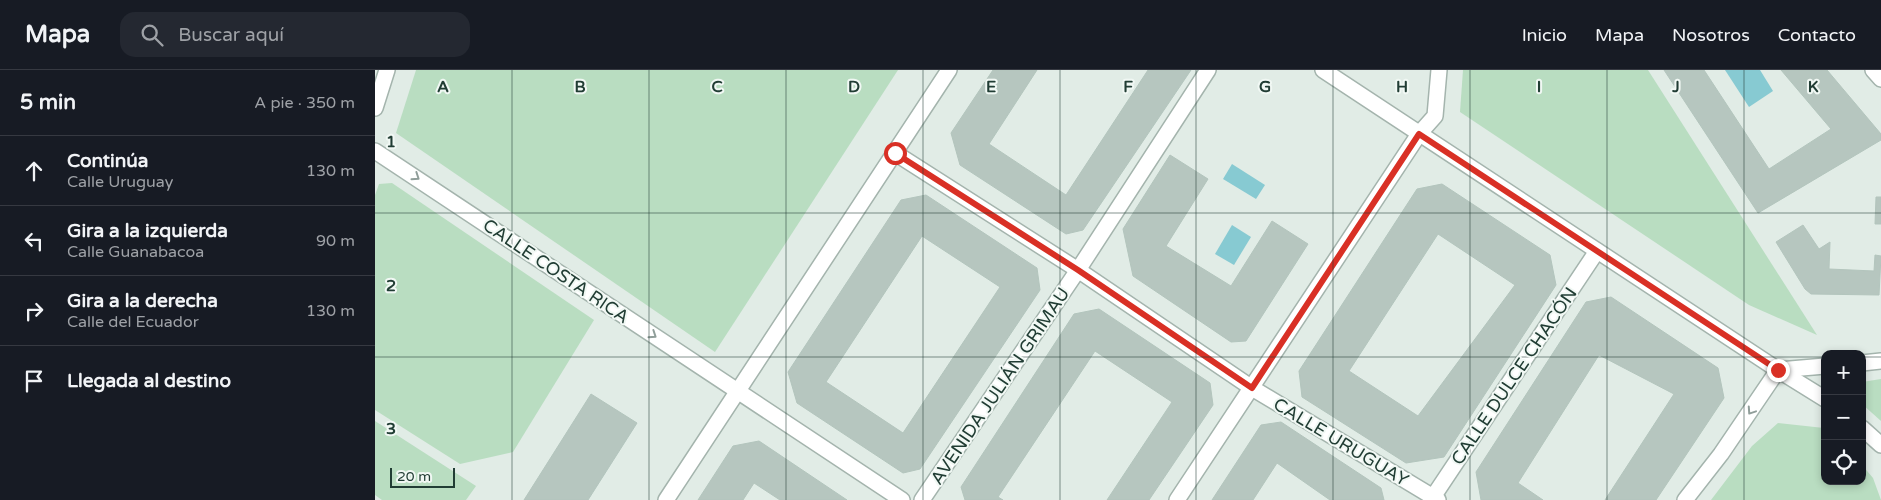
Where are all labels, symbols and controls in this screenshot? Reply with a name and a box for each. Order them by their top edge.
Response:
search box [120,12,470,57]
text: Mapa [25,20,90,49]
icon: search [138,21,166,49]
text: Buscar aquí [178,24,284,46]
text: Inicio [1522,24,1567,46]
text: Mapa [1595,24,1644,46]
text: Nosotros [1672,24,1750,46]
text: Contacto [1778,24,1856,46]
text: A [437,77,449,97]
text: B [574,77,586,97]
text: C [711,77,723,97]
text: D [848,77,860,97]
text: E [986,77,996,97]
text: F [1123,77,1133,97]
text: G [1259,77,1271,97]
text: H [1396,77,1408,97]
text: I [1537,77,1541,97]
text: J [1671,77,1680,97]
text: K [1808,77,1819,97]
text: 5 min [20,90,76,115]
text: A pie · 350 m [254,93,355,113]
text: 1 [386,132,396,152]
route start [884,142,907,165]
text: Continúa [67,150,149,172]
icon: ahead [20,157,48,185]
text: 130 m [306,161,355,181]
one-way arrow [410,171,420,180]
text: Calle Uruguay [67,172,173,192]
street label: CALLE COSTA RICA [479,214,633,328]
text: Gira a la izquierda [67,220,228,242]
icon: left [20,227,48,255]
text: 90 m [316,231,355,251]
text: Calle Guanabacoa [67,242,204,262]
text: 2 [386,276,396,296]
street label: AVENIDA JULIÁN GRIMAU [926,283,1074,489]
street label: CALLE DULCE CHACÓN [1446,283,1582,469]
text: Gira a la derecha [67,290,218,312]
icon: right [20,297,48,325]
text: 130 m [306,301,355,321]
text: Calle del Ecuador [67,312,199,332]
one-way arrow [648,329,657,339]
map controls [1821,350,1866,485]
button: + [1821,350,1866,395]
route end [1767,359,1790,382]
icon: arrive [20,367,48,395]
text: Llegada al destino [67,370,231,392]
street label: CALLE URUGUAY [1269,393,1413,491]
button: − [1821,395,1866,440]
one-way arrow [1747,406,1757,415]
text: 3 [386,419,396,439]
button: locate [1821,440,1866,485]
scale bar [390,465,455,488]
text: 20 m [397,468,431,485]

